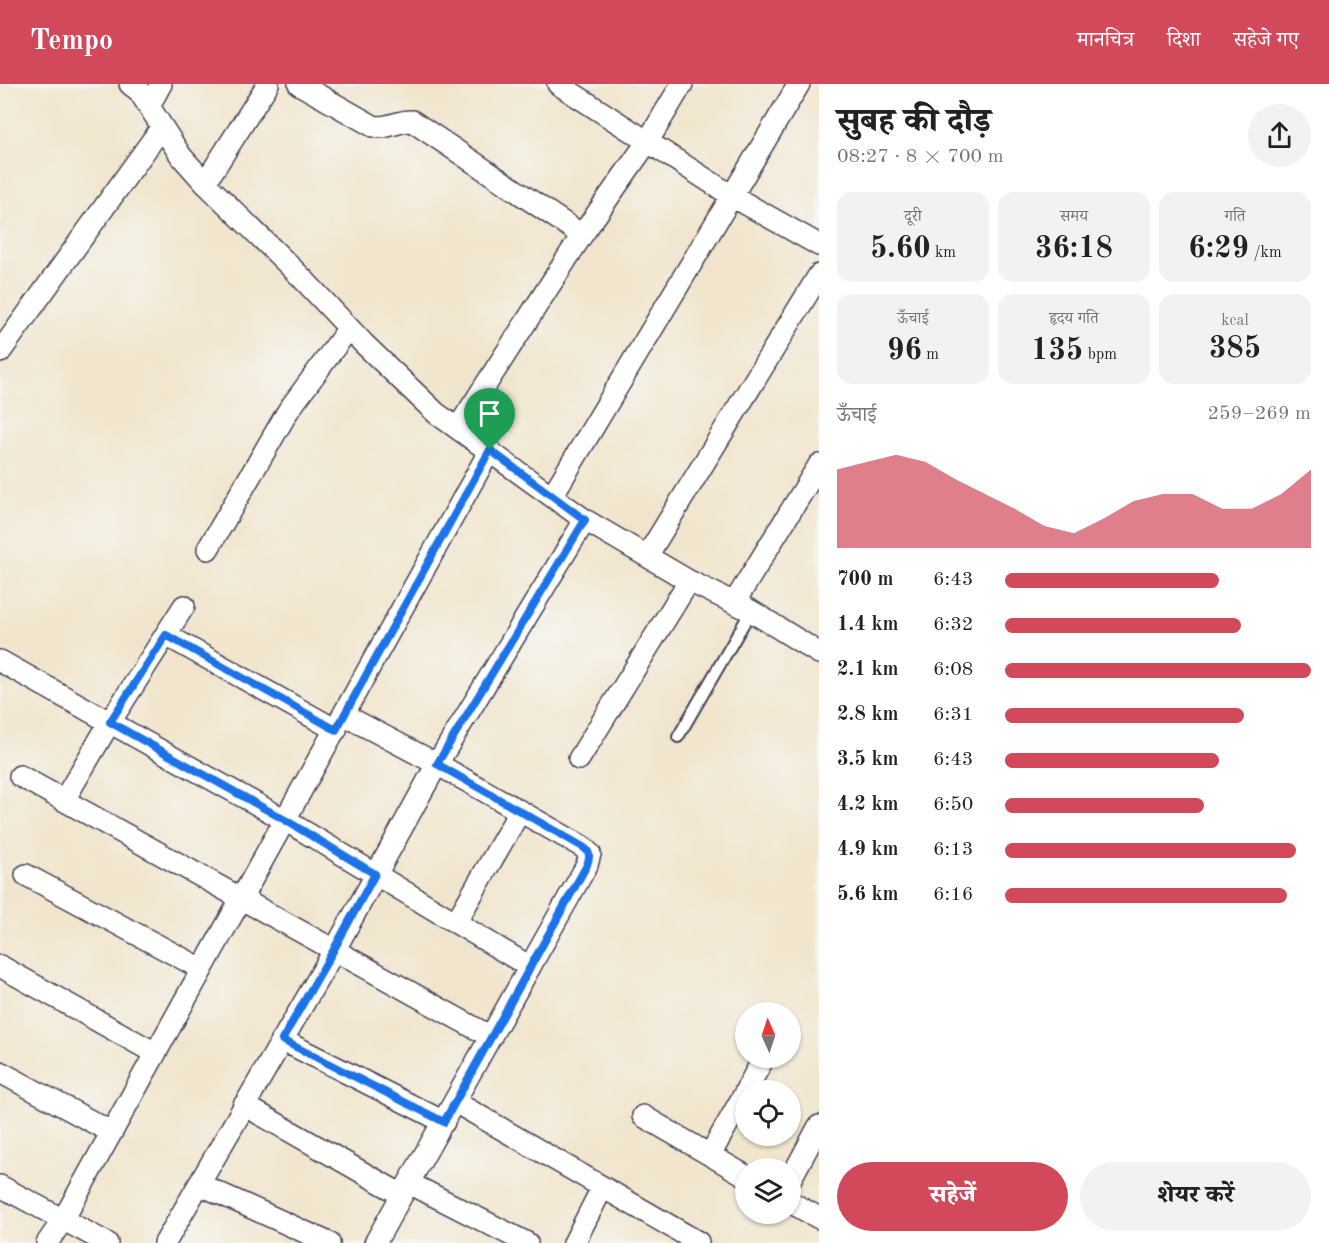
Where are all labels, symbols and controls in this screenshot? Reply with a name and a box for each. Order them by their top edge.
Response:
text: Tempo [30,28,113,56]
text: मानचित्र [1077,30,1134,51]
text: दिशा [1167,30,1200,51]
text: सहेजे गए [1233,30,1299,51]
button: share [1248,104,1311,167]
text: सुबह की दौड़ [837,106,991,139]
text: 08:27 · 8 × 700 m [837,147,1004,167]
text: दूरी [904,209,922,225]
text: समय [1060,209,1088,225]
text: गति [1225,209,1245,225]
text: 5.60 [870,234,931,264]
text: 36:18 [1035,234,1113,264]
text: 6:29 [1188,234,1249,264]
text: km [931,245,956,261]
text: /km [1249,245,1282,261]
text: ऊँचाई [897,311,929,327]
text: हृदय गति [1049,311,1099,327]
text: kcal [1221,313,1249,329]
text: 385 [1209,334,1261,364]
text: 96 [887,336,922,366]
text: 135 [1031,336,1083,366]
text: m [922,347,939,363]
text: bpm [1083,347,1117,363]
pin [464,388,515,450]
icon: arrive [473,397,506,430]
text: 259–269 m [1208,404,1311,424]
text: ऊँचाई [837,406,876,426]
text: 700 m [837,570,893,590]
text: 6:43 [933,570,973,590]
text: 1.4 km [837,615,899,635]
text: 6:32 [933,615,973,635]
text: 2.1 km [837,660,899,680]
text: 6:08 [933,660,973,680]
text: 2.8 km [837,705,899,725]
text: 6:31 [933,705,973,725]
text: 3.5 km [837,750,899,770]
text: 6:43 [933,750,973,770]
text: 4.2 km [837,795,899,815]
text: 6:50 [933,795,973,815]
text: 4.9 km [837,840,899,860]
text: 6:13 [933,840,973,860]
text: 5.6 km [837,885,899,905]
text: 6:16 [933,885,973,905]
north arrow [735,1002,801,1068]
map controls [735,1002,801,1224]
button: locate [735,1080,801,1146]
button: layers [735,1158,801,1224]
button: सहेजें [837,1162,1068,1231]
button: शेयर करें [1080,1162,1311,1231]

